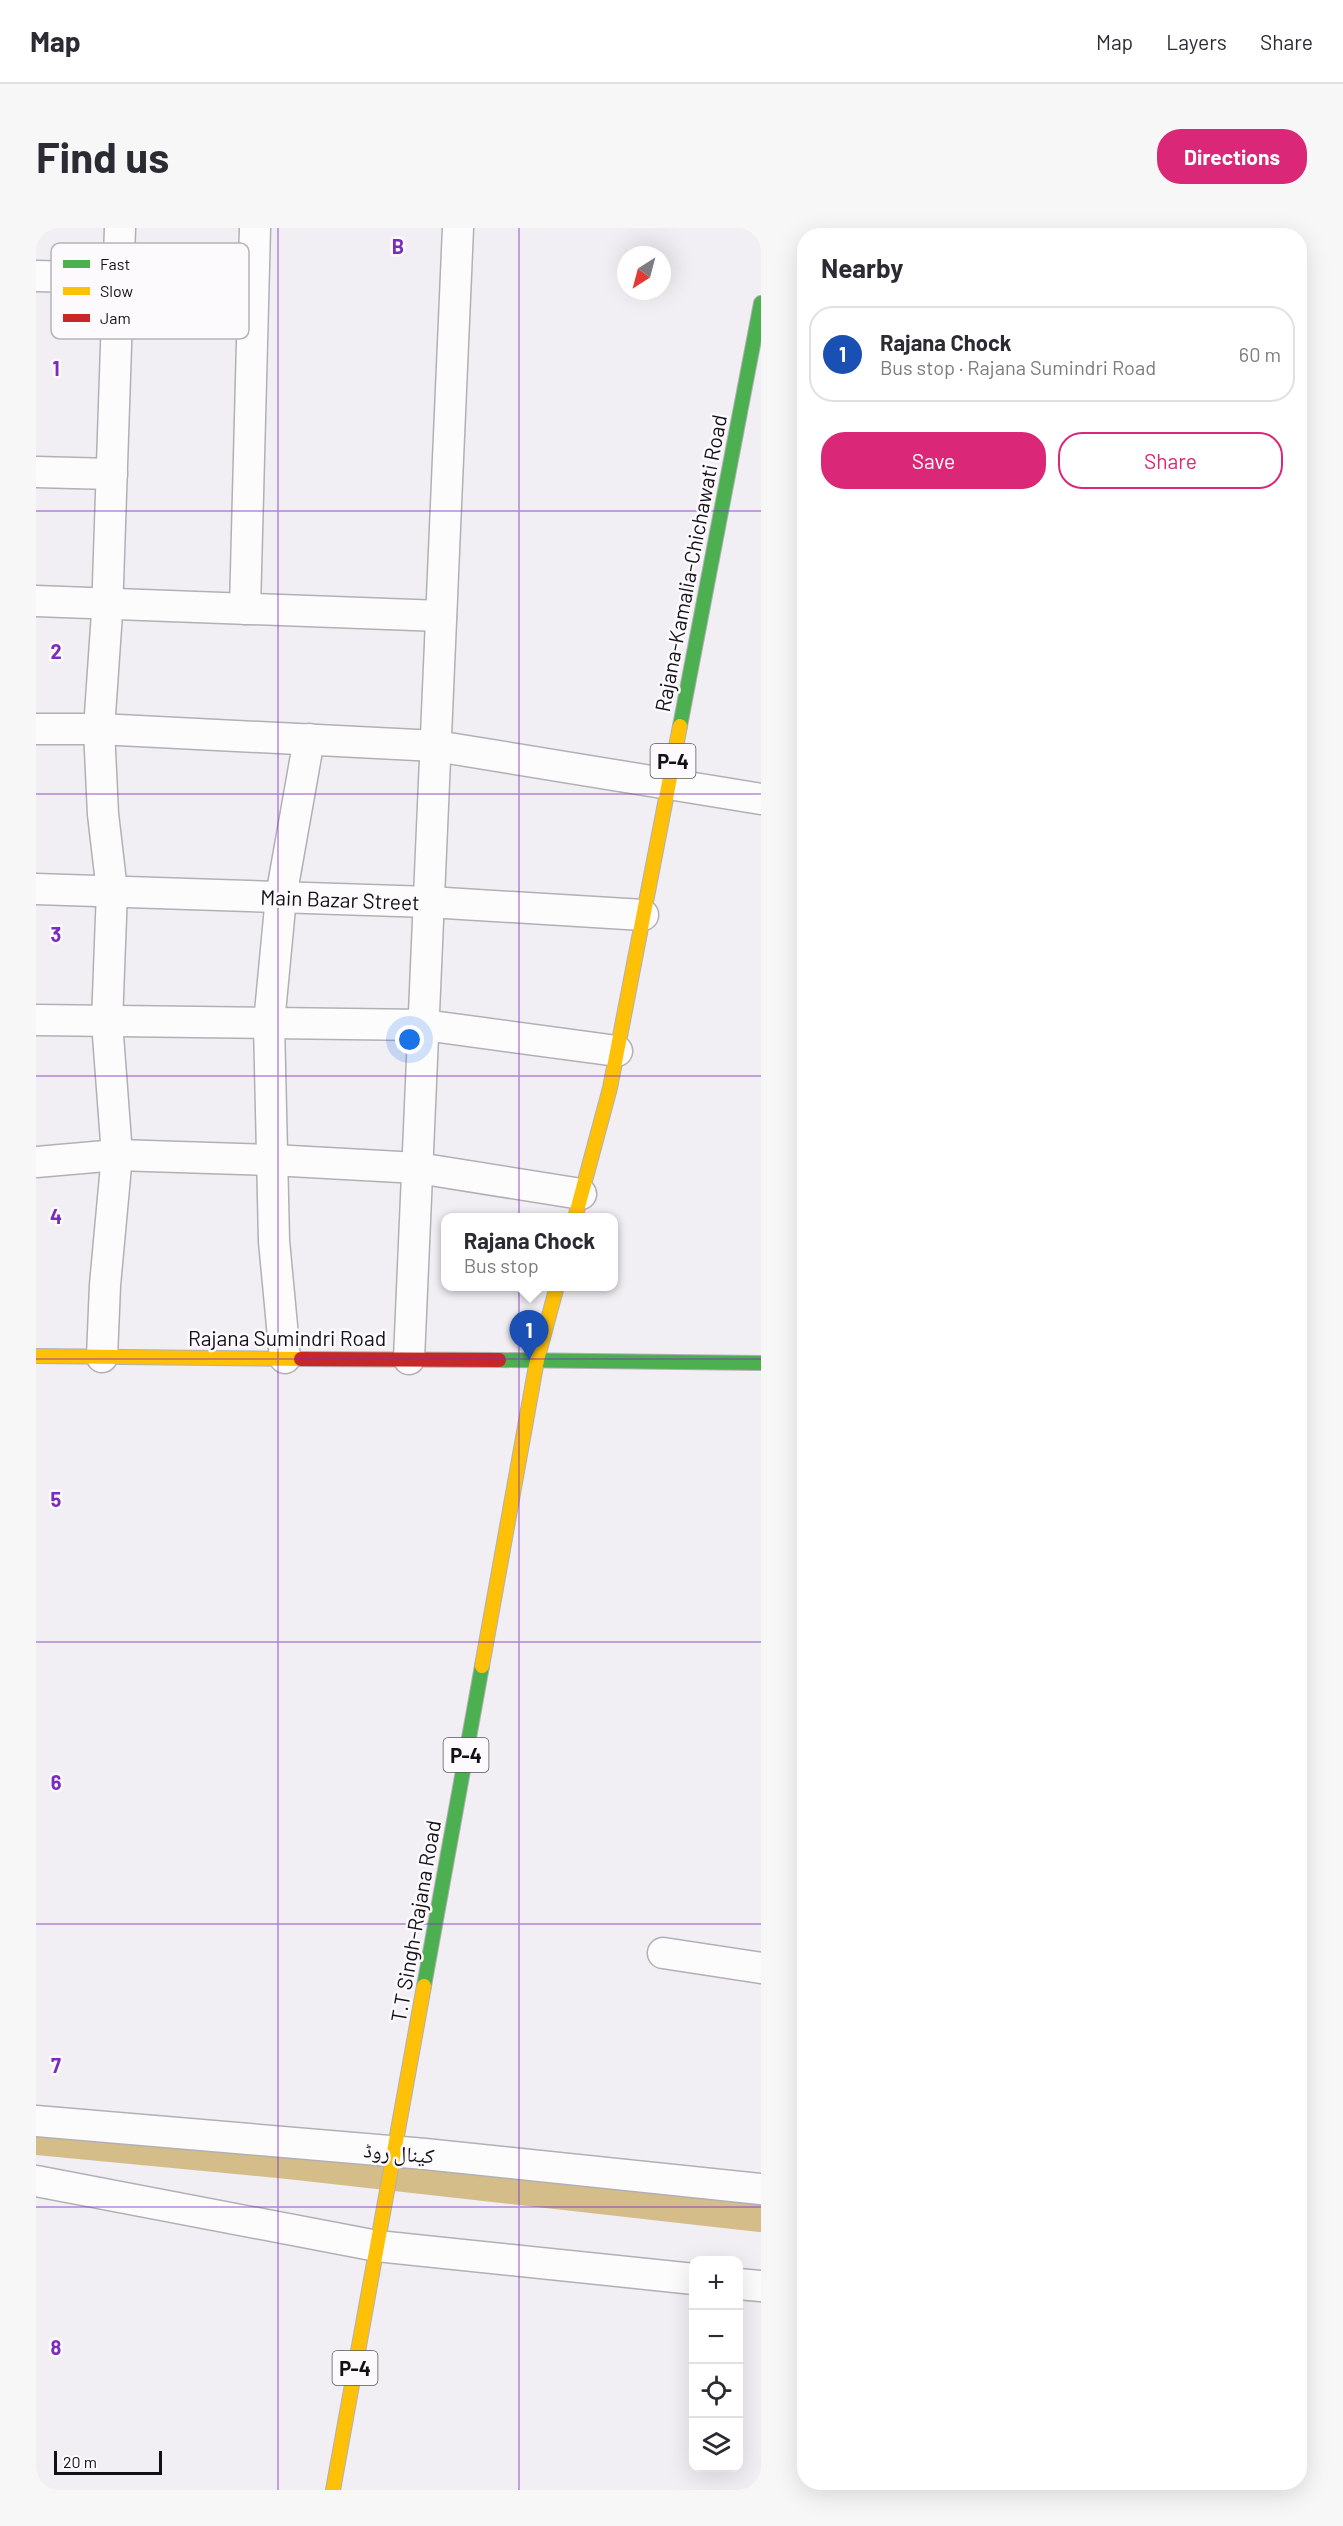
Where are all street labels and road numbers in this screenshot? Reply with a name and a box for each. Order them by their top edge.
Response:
street label: Rajana-Kamalia-Chichawati Road [649,412,731,714]
road number: P-4 [650,744,696,778]
street label: Main Bazar Street [260,884,420,914]
street label: Rajana Sumindri Road [188,1325,386,1350]
road number: P-4 [444,1738,488,1772]
street label: T.T Singh-Rajana Road [385,1818,445,2024]
street label: کینال روڈ [362,2136,436,2169]
road number: P-4 [332,2351,378,2385]

